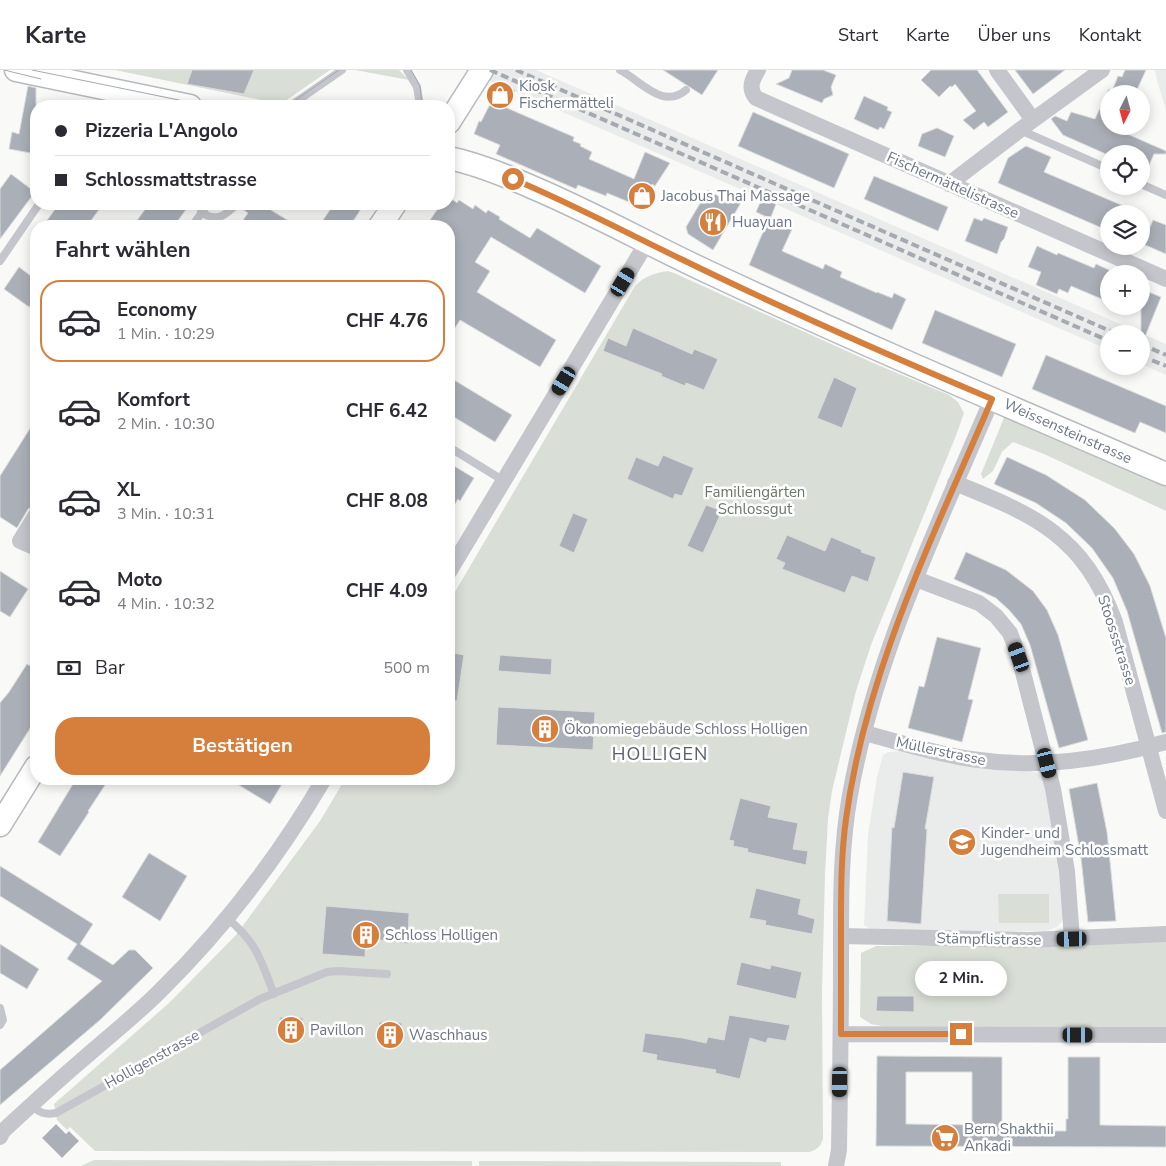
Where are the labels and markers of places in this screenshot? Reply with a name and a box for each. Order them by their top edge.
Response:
place label: Kiosk Fischermätteli [519,76,614,113]
shop icon: Kiosk Fischermätteli [485,80,515,110]
shop icon: Jacobus Thai Massage [627,181,657,211]
place label: Jacobus Thai Massage [660,186,810,206]
restaurant icon: Huayuan [698,207,728,237]
place label: Huayuan [732,212,792,232]
building icon: Ökonomiegebäude Schloss Holligen [530,714,560,744]
place label: Ökonomiegebäude Schloss Holligen [564,719,808,739]
place label: Kinder- und Jugendheim Schlossmatt [980,823,1149,860]
school or university icon: Kinder- und Jugendheim Schlossmatt [947,827,977,857]
building icon: Schloss Holligen [351,920,381,950]
place label: Schloss Holligen [385,925,498,945]
building icon: Pavillon [276,1015,306,1045]
place label: Pavillon [310,1020,364,1040]
building icon: Waschhaus [375,1020,405,1050]
place label: Waschhaus [409,1025,487,1045]
place label: Bern Shakthii Ankadi [964,1119,1054,1156]
supermarket icon: Bern Shakthii Ankadi [930,1123,960,1153]

